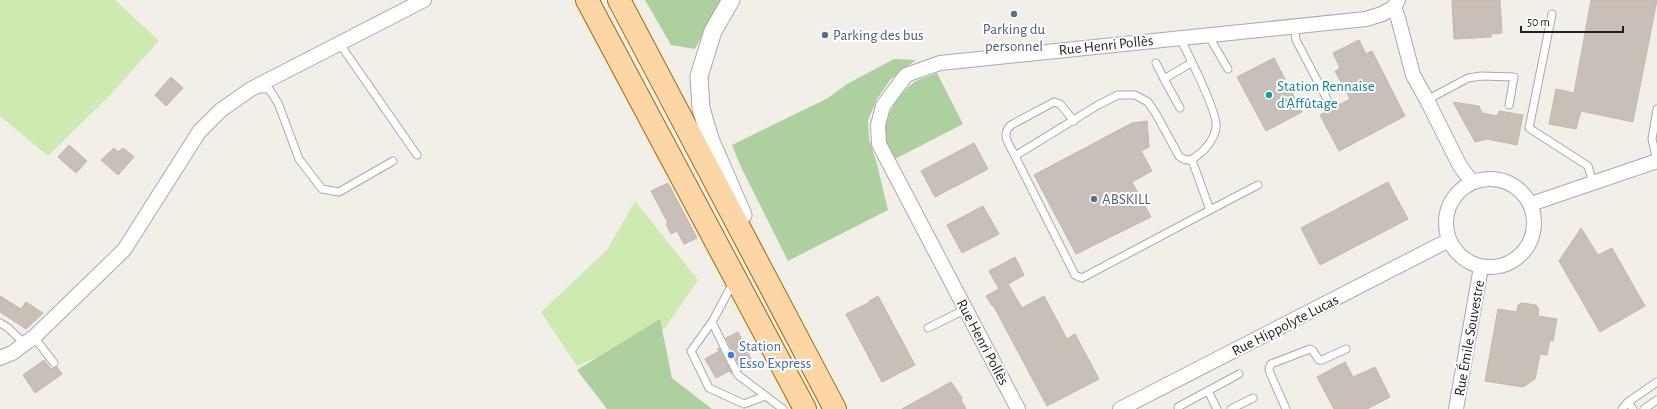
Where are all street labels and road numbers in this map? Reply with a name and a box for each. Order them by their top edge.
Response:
street label: Rue Henri Pollès [1058,33,1154,58]
street label: Rue Émile Souvestre [1450,278,1487,397]
street label: Rue Hippolyte Lucas [1229,292,1341,359]
street label: Rue Henri Pollès [954,297,1011,388]

